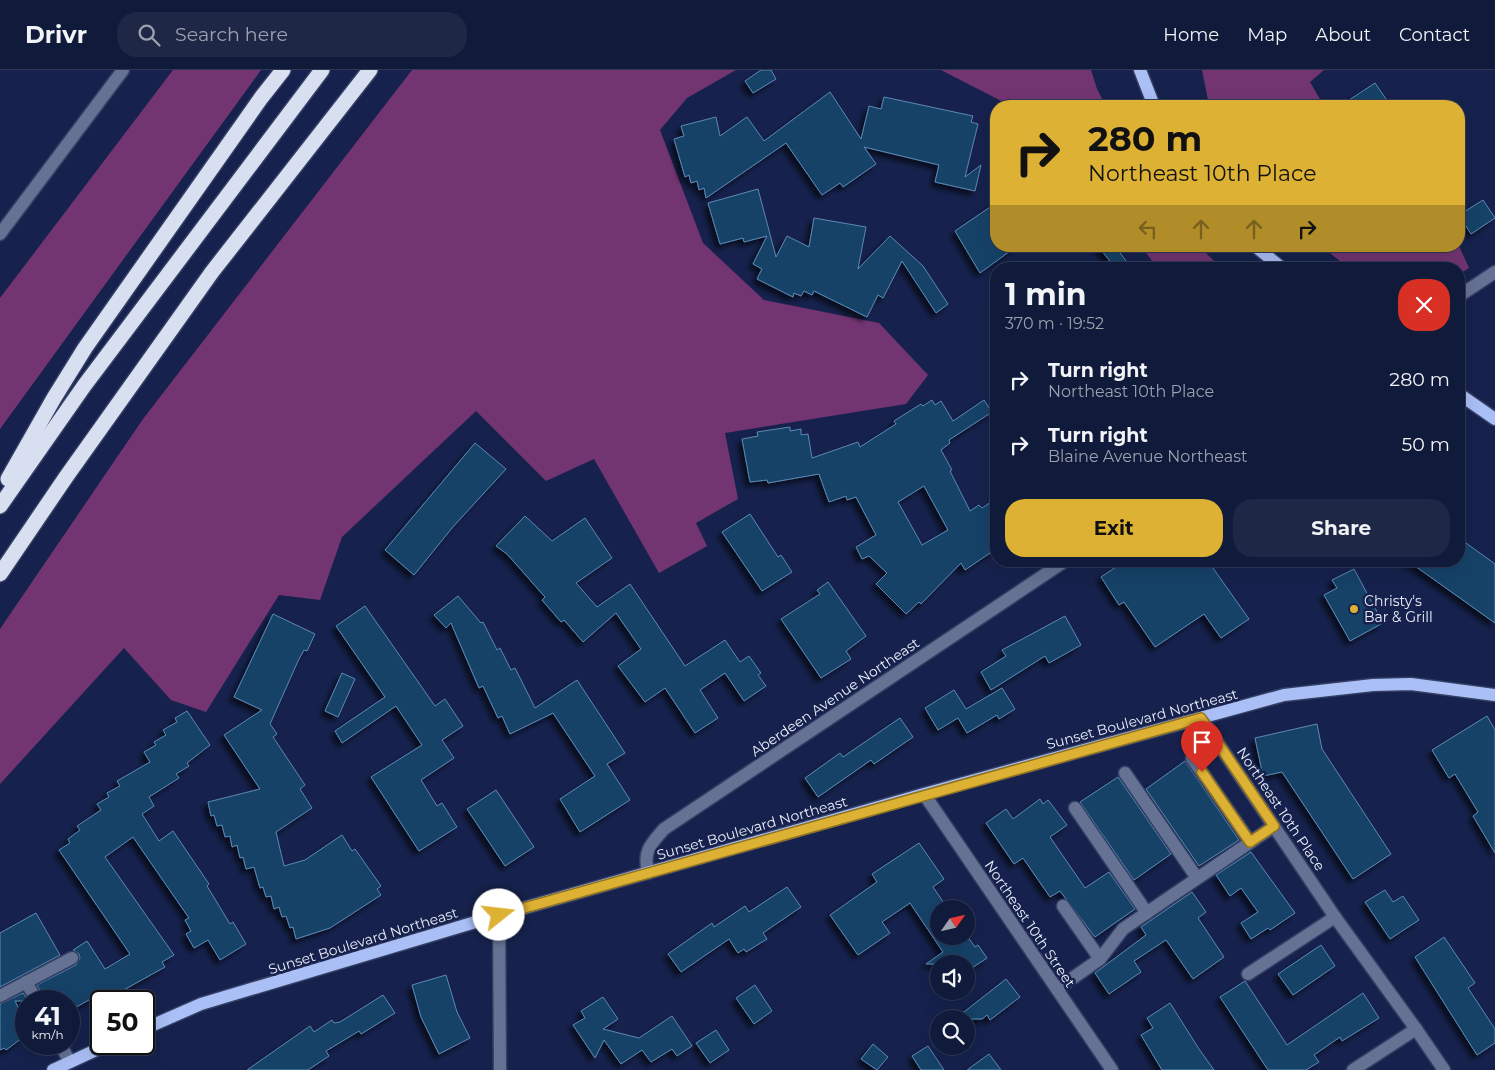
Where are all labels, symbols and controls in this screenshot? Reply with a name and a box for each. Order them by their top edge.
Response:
search box [117,12,467,57]
text: Drivr [25,20,87,49]
icon: search [135,21,163,49]
text: Search here [175,23,288,46]
text: Home [1163,24,1219,46]
text: Map [1247,24,1287,46]
text: About [1315,24,1371,46]
text: Contact [1399,24,1470,46]
text: 280 m [1088,117,1202,160]
icon: right [1005,120,1070,185]
text: Northeast 10th Place [1088,160,1316,187]
icon: left [1134,215,1162,243]
icon: ahead [1187,215,1215,243]
icon: ahead [1240,215,1268,243]
icon: right [1293,215,1321,243]
text: 1 min [1005,276,1086,313]
button: close [1398,279,1450,331]
text: 370 m · 19:52 [1005,314,1104,333]
text: Turn right [1048,359,1148,382]
icon: right [1005,366,1033,394]
text: 280 m [1389,368,1450,391]
text: Northeast 10th Place [1048,382,1214,401]
text: Turn right [1048,424,1148,447]
icon: right [1005,431,1033,459]
text: 50 m [1402,433,1450,456]
text: Blaine Avenue Northeast [1048,447,1248,466]
button: Exit [1005,499,1223,557]
button: Share [1233,499,1450,557]
place label: Christy's Bar & Grill [1364,592,1433,626]
marker: Christy's Bar & Grill [1348,603,1360,615]
street label: Aberdeen Avenue Northeast [747,634,923,760]
street label: Sunset Boulevard Northeast [1044,685,1240,753]
pin [1181,721,1223,772]
icon: arrive [1188,728,1216,756]
street label: Northeast 10th Place [1233,744,1329,874]
street label: Sunset Boulevard Northeast [655,792,850,864]
street label: Northeast 10th Street [981,857,1079,991]
position arrow [472,888,524,940]
north arrow [930,900,975,945]
map controls [930,900,975,1055]
street label: Sunset Boulevard Northeast [266,903,460,978]
button: sound [930,955,975,1000]
speed limit sign: 50 [90,990,155,1055]
text: 41 [34,1001,61,1031]
button: search [930,1010,975,1055]
text: km/h [31,1027,64,1042]

